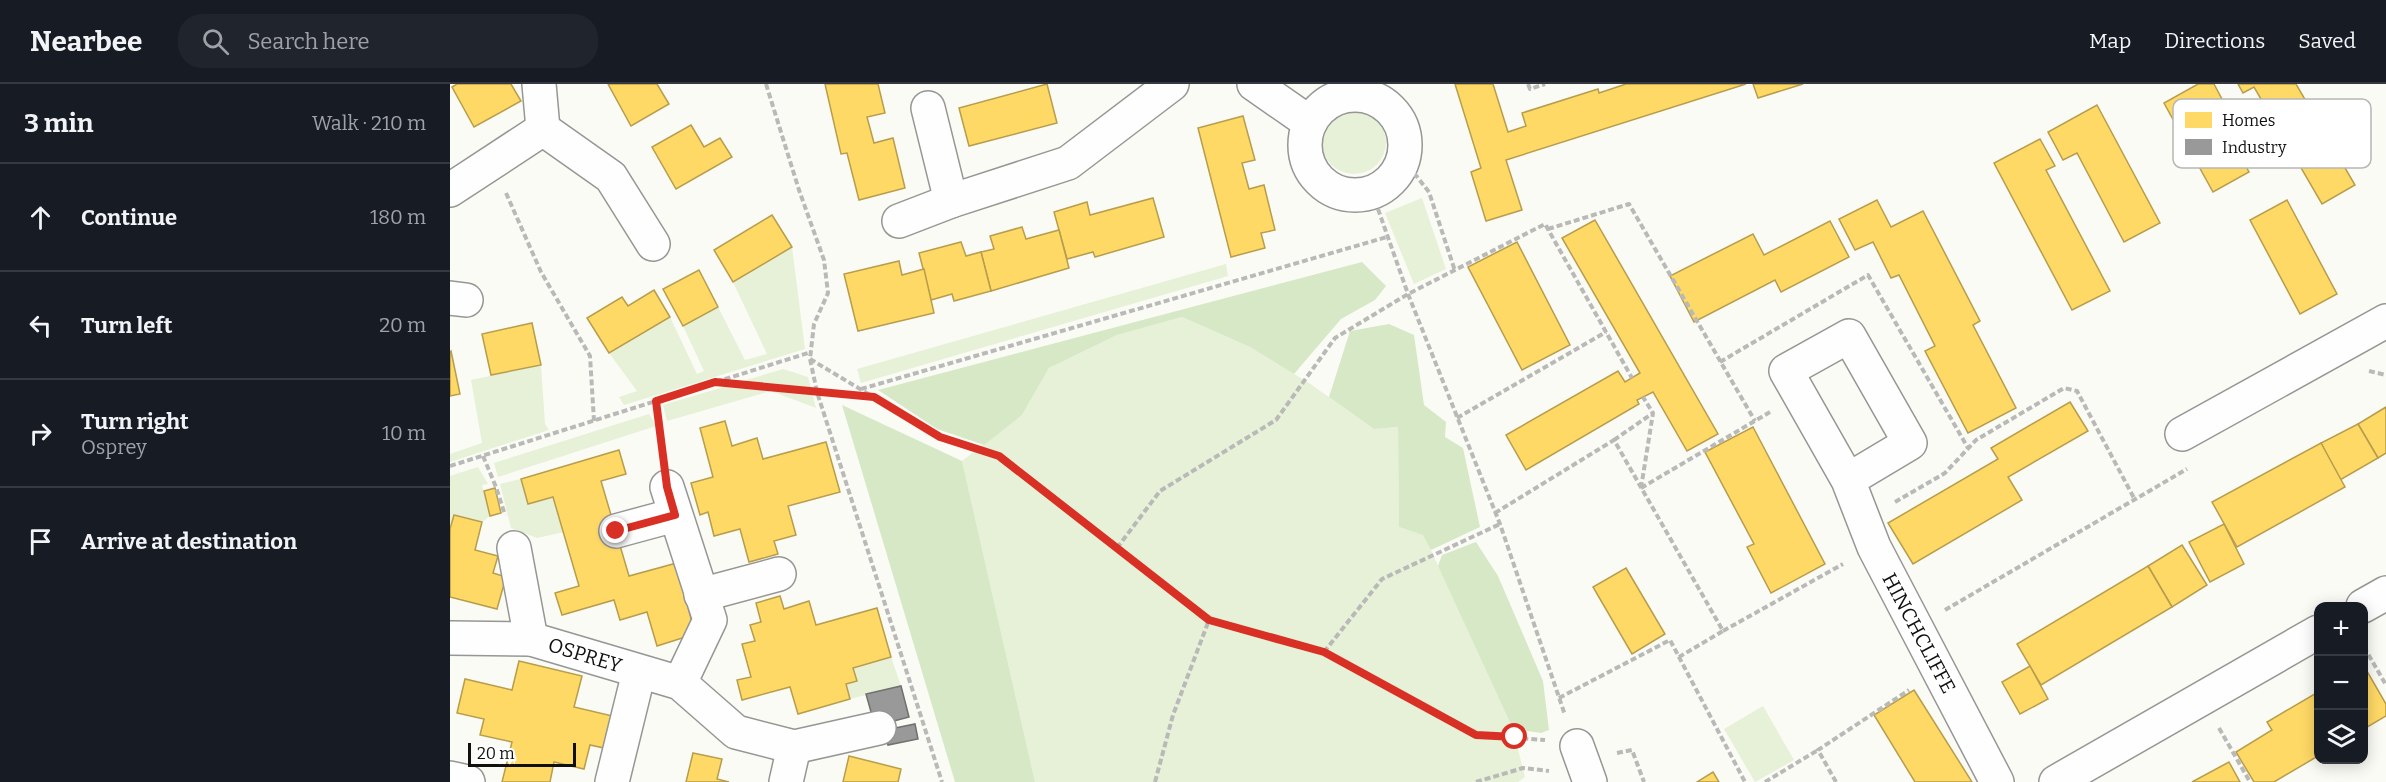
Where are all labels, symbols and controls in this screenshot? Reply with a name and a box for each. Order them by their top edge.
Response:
search box [178,14,598,68]
text: Nearbee [30,25,142,58]
icon: search [199,25,232,58]
text: Search here [247,28,370,55]
text: Map [2089,28,2131,54]
text: Directions [2164,28,2265,54]
text: Saved [2298,28,2356,54]
legend [2173,99,2371,168]
text: 3 min [24,108,93,139]
text: Walk · 210 m [312,111,426,135]
text: Homes [2222,111,2275,130]
text: Industry [2222,138,2287,157]
icon: ahead [24,201,57,234]
text: Continue [81,204,177,231]
text: 180 m [370,205,426,229]
icon: left [24,309,57,342]
text: Turn left [81,312,173,339]
text: 20 m [379,313,426,337]
text: Turn right [81,408,189,435]
icon: right [24,417,57,450]
text: 10 m [382,421,426,445]
text: Osprey [81,435,147,459]
route end [602,517,628,543]
icon: arrive [24,525,57,558]
text: Arrive at destination [81,528,297,555]
street label: HINCHCLIFFE [1877,569,1961,697]
map controls [2314,602,2368,764]
button: + [2314,602,2368,656]
street label: OSPREY [545,632,625,678]
button: − [2314,656,2368,710]
button: layers [2314,710,2368,764]
route start [1501,723,1527,749]
scale bar [468,740,576,768]
text: 20 m [477,744,514,763]

